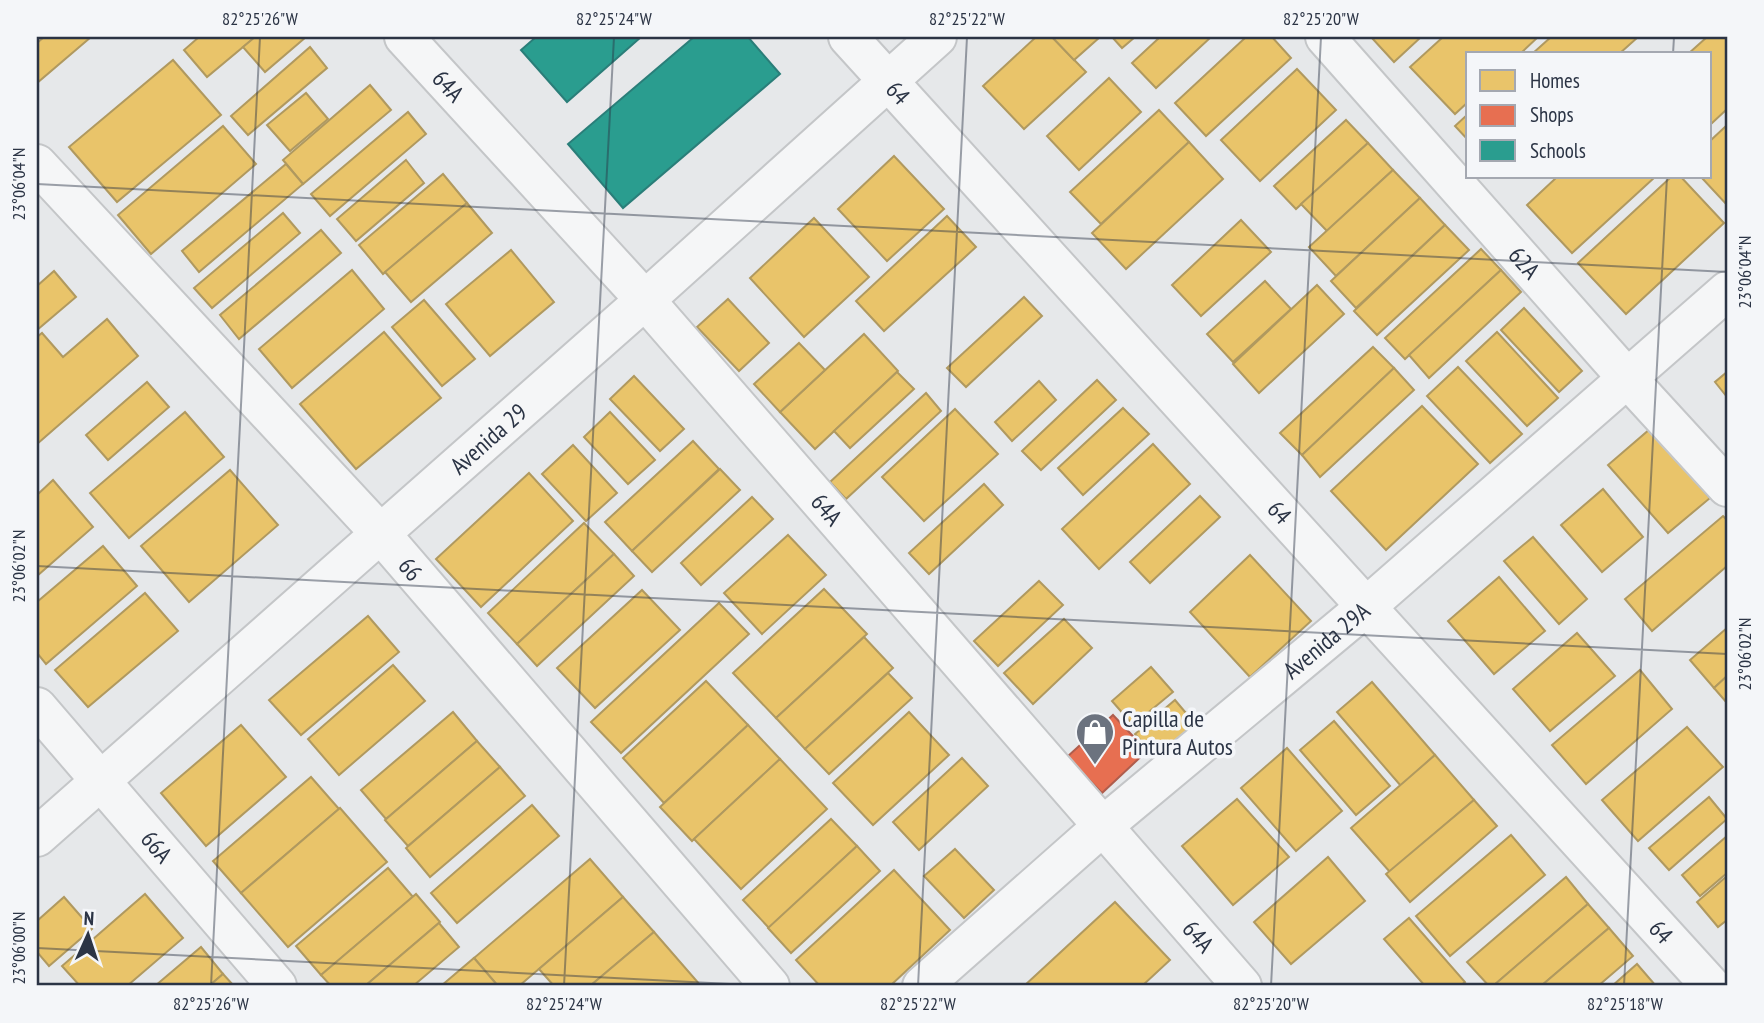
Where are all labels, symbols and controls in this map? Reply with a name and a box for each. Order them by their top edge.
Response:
text: 82°25'26"W [222,7,298,30]
text: 82°25'24"W [576,7,652,30]
text: 82°25'22"W [929,7,1005,30]
text: 82°25'20"W [1283,7,1359,30]
legend [1466,52,1712,178]
street label: 64A [426,63,472,109]
text: Homes [1530,67,1580,94]
street label: 64 [880,74,917,111]
text: Shops [1530,101,1574,128]
text: Schools [1530,137,1586,164]
text: 23°06'04"N [7,148,30,220]
text: 23°06'04"N [1733,236,1756,308]
street label: 62A [1502,240,1548,285]
street label: Avenida 29 [443,396,533,481]
street label: 64A [805,487,850,532]
street label: 64 [1261,494,1299,531]
text: 23°06'02"N [7,530,30,602]
street label: 66 [392,550,430,587]
street label: Avenida 29A [1276,595,1376,685]
text: 23°06'02"N [1733,618,1756,690]
place label: Capilla de Pintura Autos [1122,703,1233,762]
shop icon: Capilla de Pintura Autos [1074,711,1116,766]
street label: 66A [134,824,180,870]
north arrow [52,900,122,970]
text: N [83,906,95,930]
text: 23°06'00"N [7,912,30,984]
street label: 64 [1643,913,1680,950]
street label: 64A [1176,914,1222,959]
text: 82°25'26"W [173,992,249,1015]
text: 82°25'24"W [526,992,602,1015]
text: 82°25'22"W [880,992,956,1015]
text: 82°25'20"W [1233,992,1309,1015]
text: 82°25'18"W [1587,992,1663,1015]

